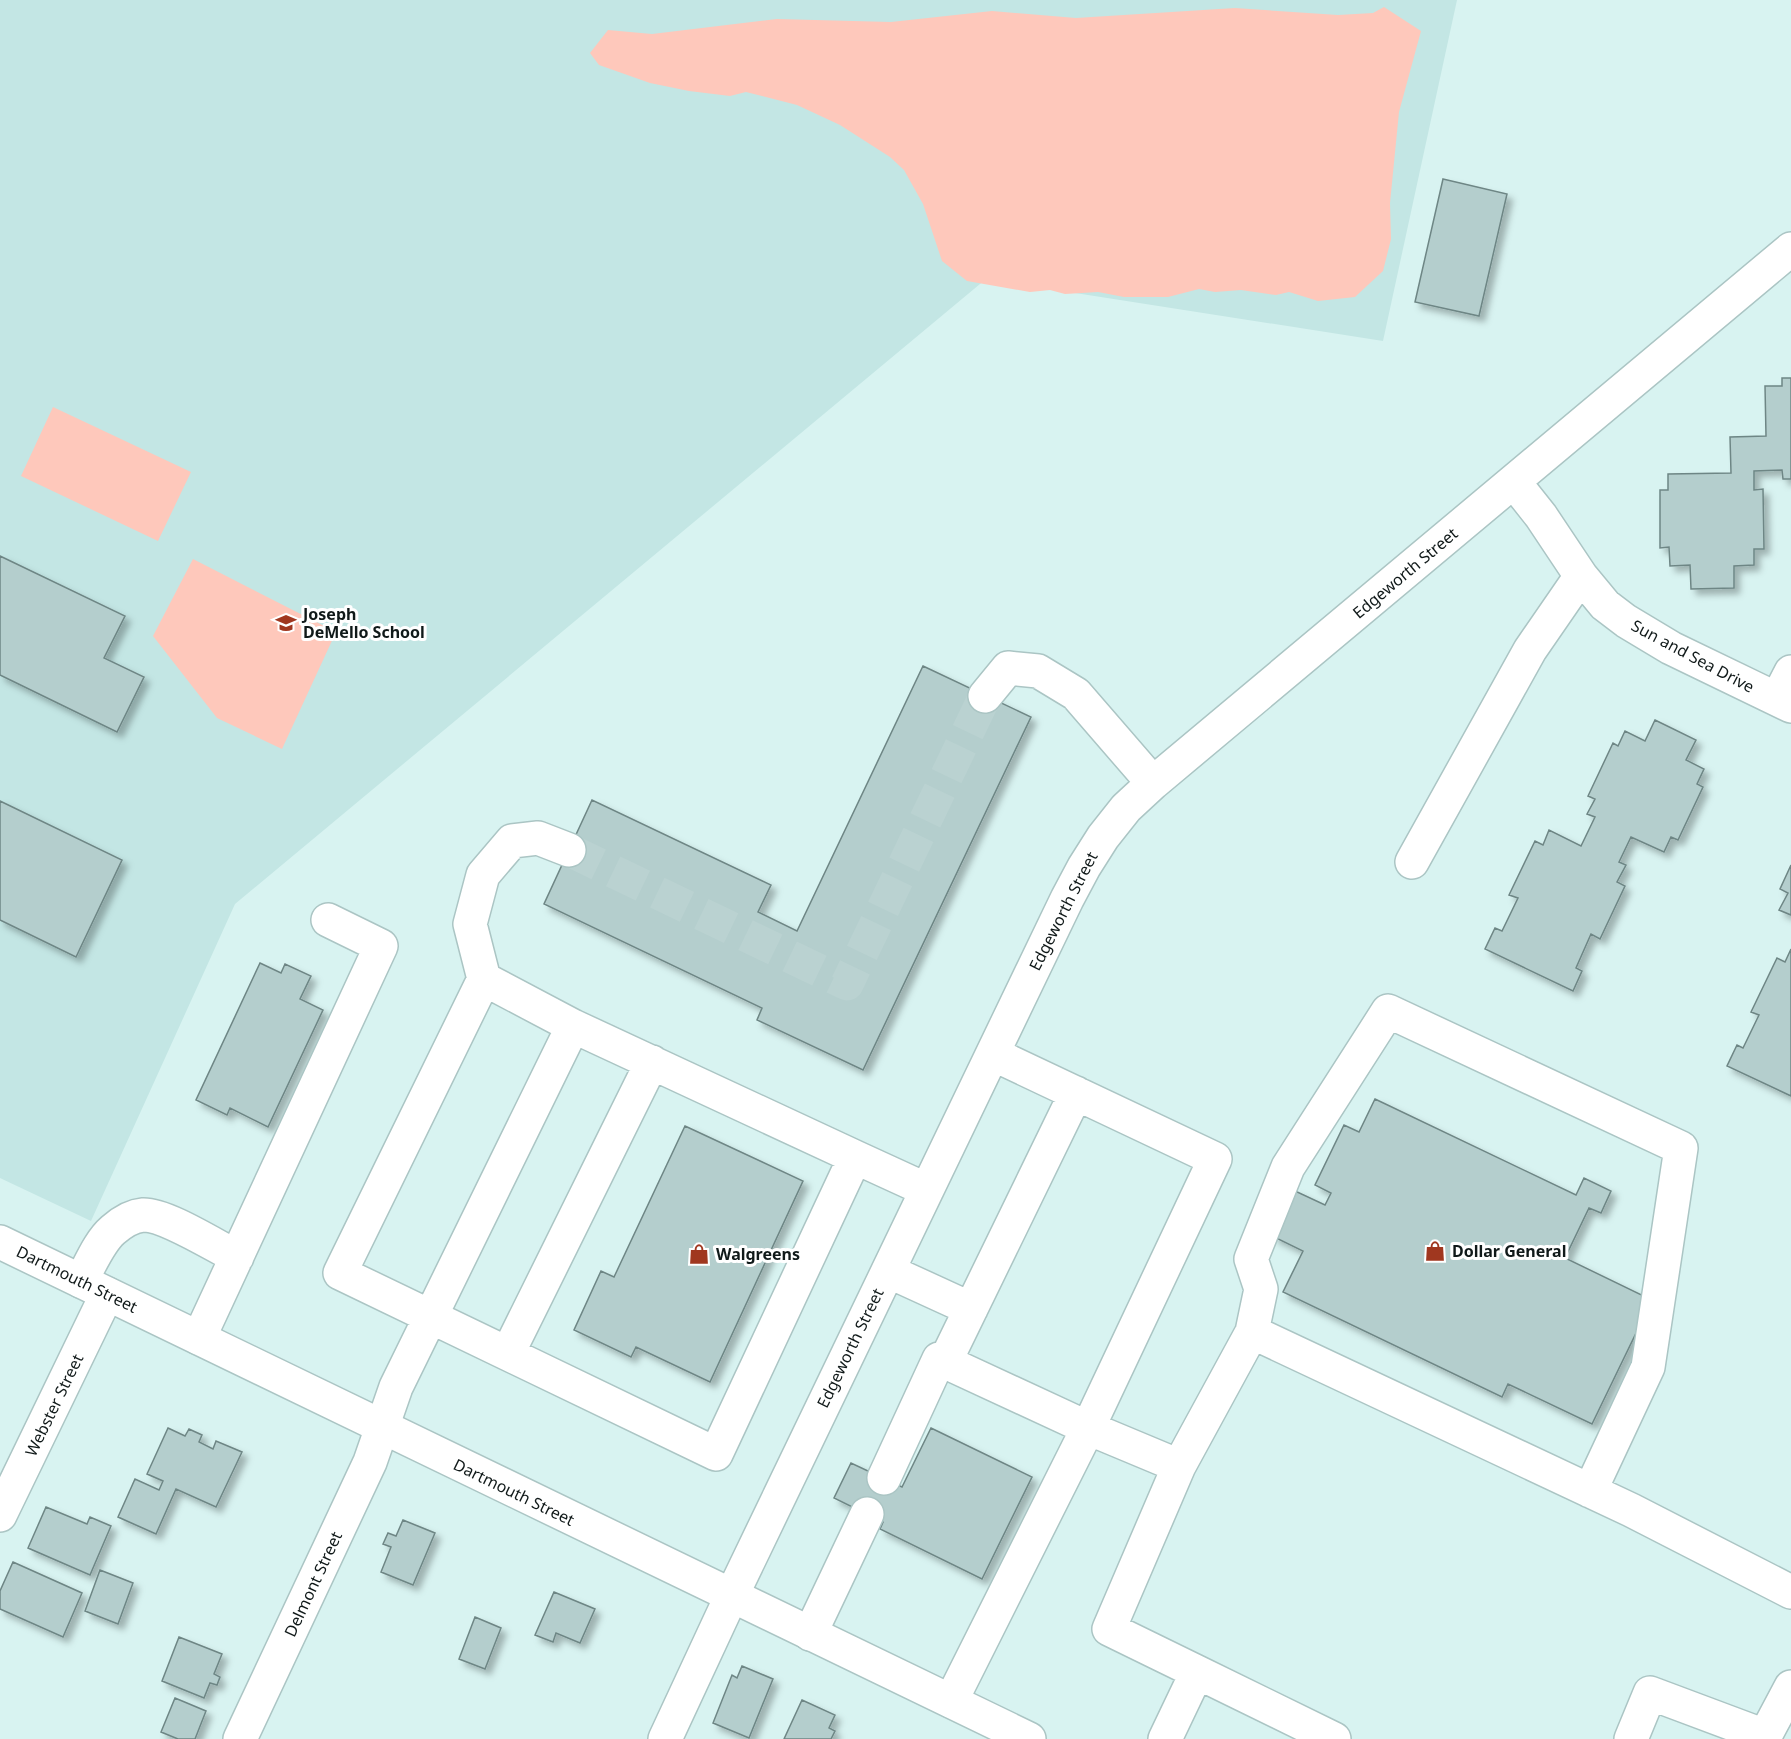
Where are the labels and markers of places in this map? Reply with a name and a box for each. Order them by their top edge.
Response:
place label: Joseph DeMello School [301,603,425,643]
school or university icon: Joseph DeMello School [274,611,298,635]
shop icon: Dollar General [1423,1239,1447,1263]
place label: Dollar General [1452,1240,1566,1262]
shop icon: Walgreens [687,1242,711,1266]
place label: Walgreens [716,1243,800,1265]

